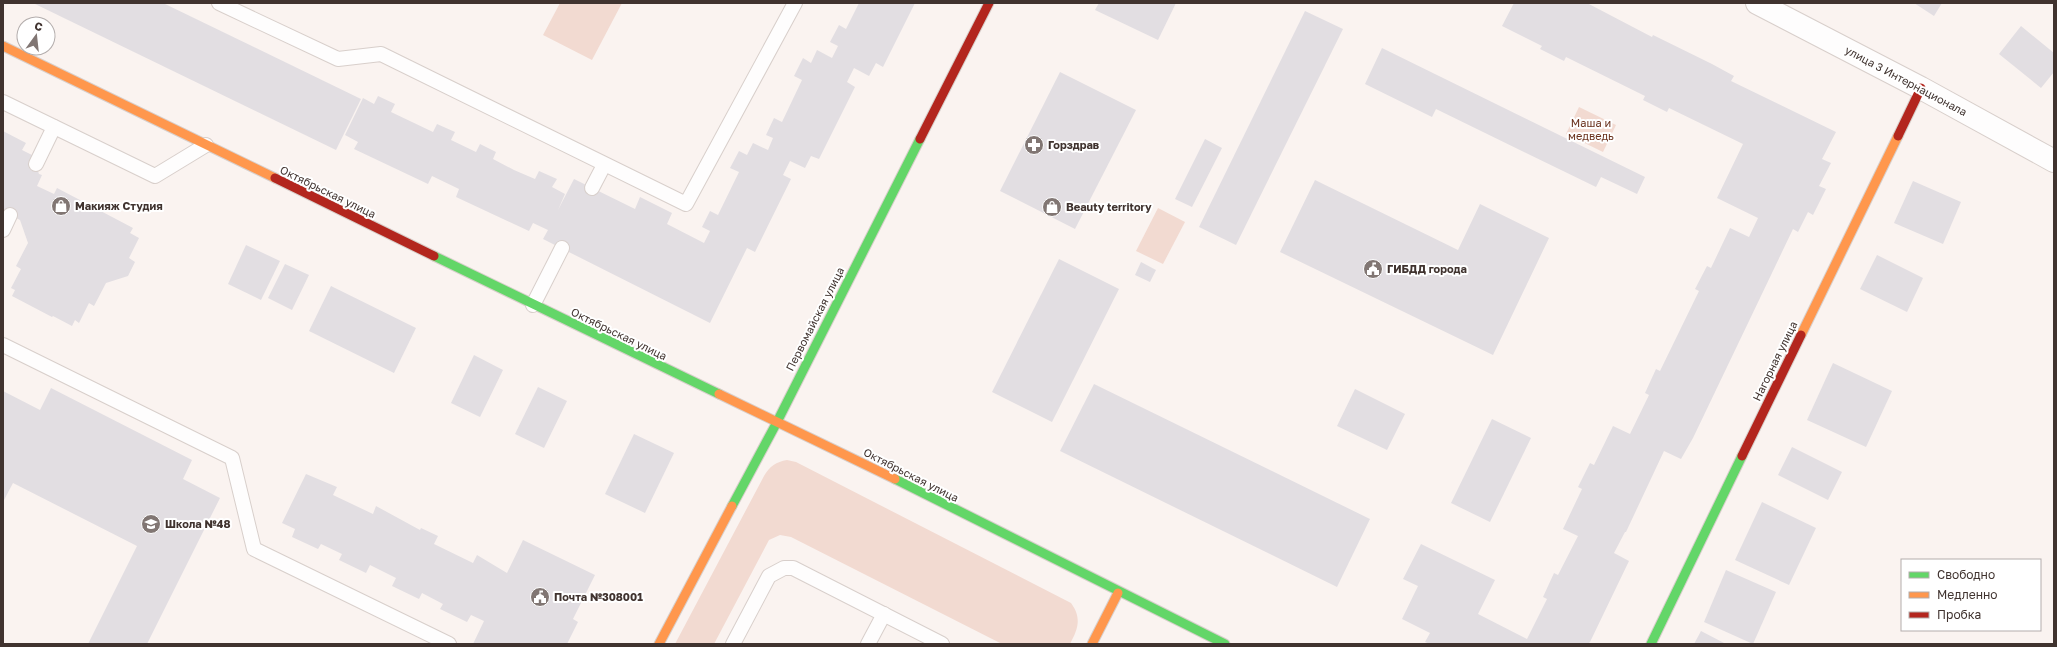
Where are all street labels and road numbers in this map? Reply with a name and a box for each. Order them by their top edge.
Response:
street label: улица 3 Интернационала [1843,43,1969,118]
street label: Октябрьская улица [278,163,378,220]
street label: Первомайская улица [783,265,846,373]
street label: Октябрьская улица [569,305,669,362]
street label: Нагорная улица [1750,319,1799,403]
street label: Октябрьская улица [862,445,961,504]

